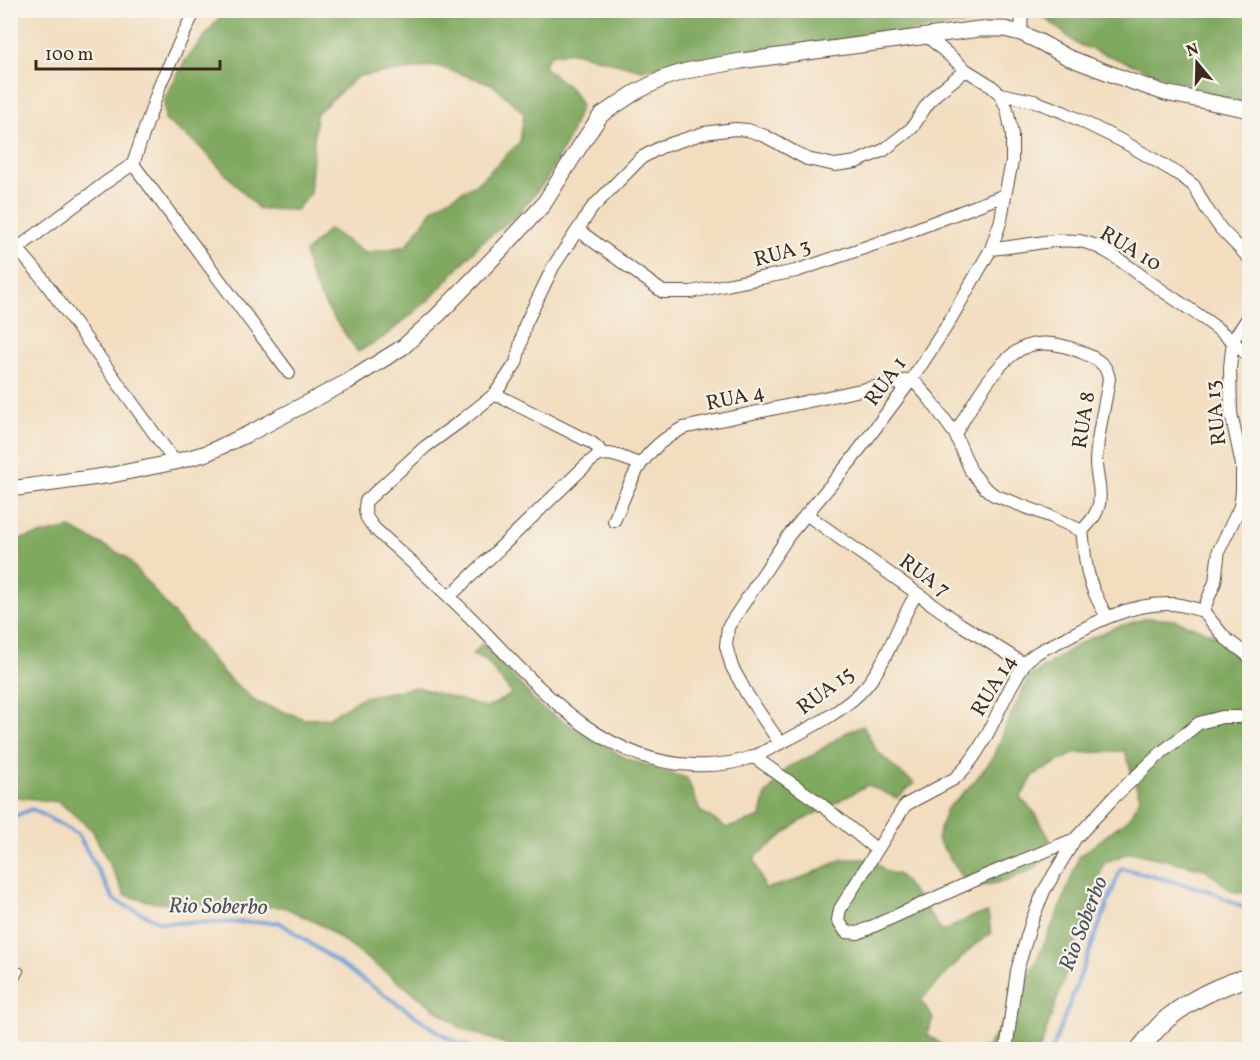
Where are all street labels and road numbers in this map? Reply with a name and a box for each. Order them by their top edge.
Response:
street label: RUA 10 [1094,219,1167,279]
street label: RUA 3 [751,232,814,275]
street label: RUA 1 [858,351,914,413]
street label: RUA 4 [703,378,767,419]
street label: RUA 13 [1199,379,1234,447]
street label: RUA 8 [1066,390,1103,451]
street label: RUA 7 [893,548,956,605]
street label: RUA 14 [965,649,1024,722]
street label: RUA 15 [791,660,861,722]

